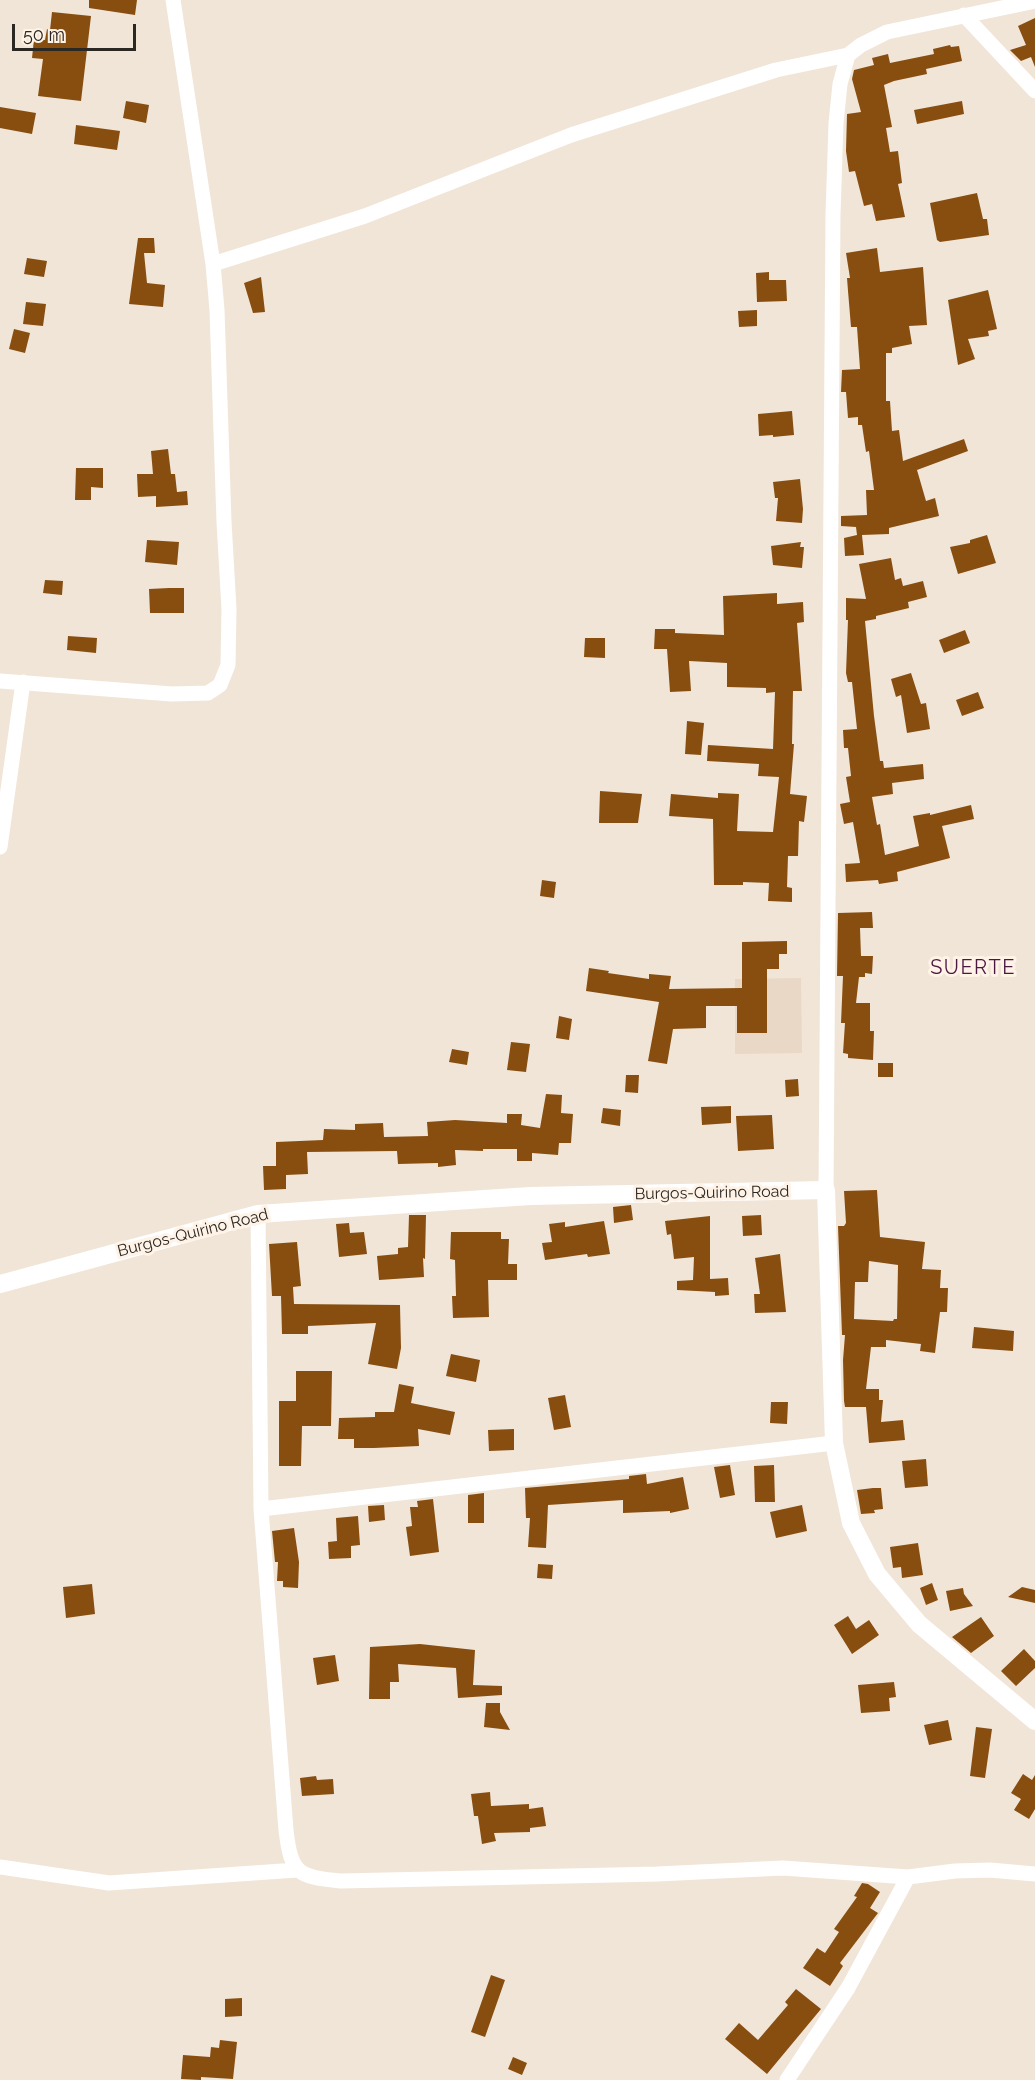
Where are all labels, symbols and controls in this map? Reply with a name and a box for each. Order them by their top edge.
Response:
scale bar [15,12,140,50]
text: 50 m [23,24,65,45]
district label: SUERTE [930,956,1016,980]
street label: Burgos-Quirino Road [634,1182,790,1204]
street label: Burgos-Quirino Road [116,1205,270,1261]

